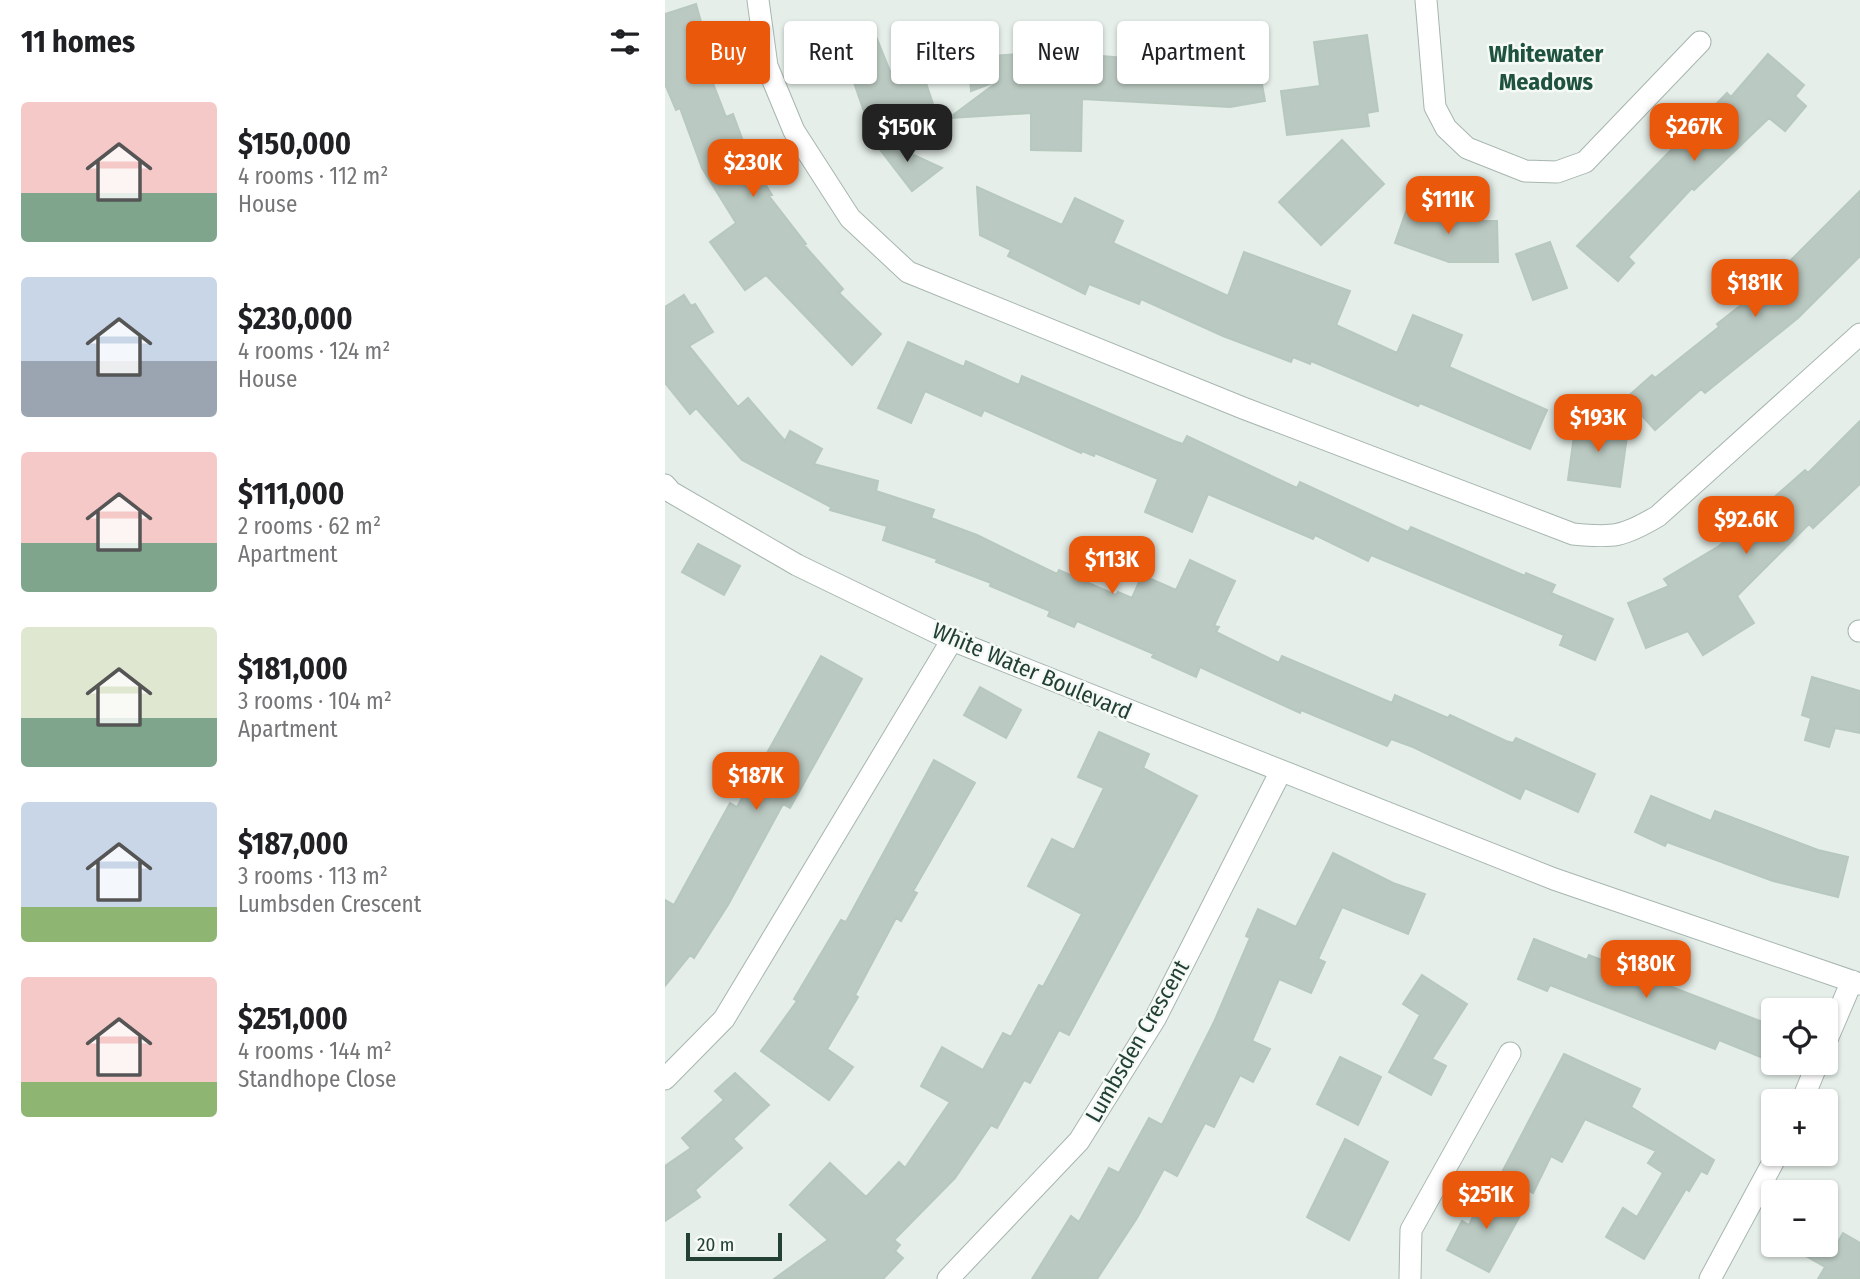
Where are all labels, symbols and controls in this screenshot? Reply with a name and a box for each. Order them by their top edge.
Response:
chip: Buy [686,21,770,84]
chip: Rent [784,21,877,84]
chip: Filters [891,21,999,84]
chip: New [1013,21,1103,84]
chip: Apartment [1117,21,1269,84]
icon: filters [606,23,644,61]
text: 11 homes [21,24,135,60]
district label: Whitewater Meadows [1489,40,1603,96]
pin: $150K [858,104,956,164]
pin: $267K [1645,104,1743,163]
text: $267K [1666,112,1722,140]
text: $150K [878,113,936,141]
text: $150,000 [238,126,351,162]
icon: home [77,130,161,214]
pin: $230K [704,140,802,199]
text: $230K [724,148,782,176]
text: 4 rooms · 112 m² [238,162,388,190]
pin: $111K [1399,176,1497,236]
text: $111K [1422,185,1474,213]
text: House [238,190,297,218]
pin: $181K [1706,260,1804,319]
text: $181K [1727,268,1783,296]
text: $230,000 [238,301,353,337]
icon: home [77,305,161,389]
text: 4 rooms · 124 m² [238,337,390,365]
text: House [238,365,297,393]
pin: $193K [1549,394,1647,454]
text: $193K [1570,403,1626,431]
text: $111,000 [238,476,344,512]
icon: home [77,480,161,564]
pin: $92.6K [1689,496,1803,556]
text: $92.6K [1714,505,1778,533]
text: 2 rooms · 62 m² [238,512,381,540]
pin: $113K [1063,536,1161,596]
text: Apartment [238,540,338,568]
text: $113K [1085,545,1139,573]
street label: White Water Boulevard [928,616,1136,726]
text: $181,000 [238,651,348,687]
icon: home [77,655,161,739]
text: 3 rooms · 104 m² [238,687,392,715]
text: Apartment [238,715,338,743]
pin: $187K [707,752,805,812]
text: $187K [728,761,784,789]
text: $187,000 [238,826,348,862]
icon: home [77,830,161,914]
text: 3 rooms · 113 m² [238,862,388,890]
text: Lumbsden Crescent [238,890,421,918]
pin: $180K [1597,940,1695,1000]
text: $180K [1617,949,1675,977]
street label: Lumbsden Crescent [1079,954,1195,1127]
map controls [1761,998,1838,1257]
button: locate [1761,998,1838,1075]
text: $251,000 [238,1001,348,1037]
icon: home [77,1005,161,1089]
text: 4 rooms · 144 m² [238,1037,392,1065]
text: Standhope Close [238,1065,396,1093]
button: + [1761,1089,1838,1166]
pin: $251K [1437,1172,1535,1231]
text: $251K [1458,1180,1514,1208]
button: − [1761,1180,1838,1257]
scale bar [686,1230,782,1262]
text: 20 m [697,1233,734,1256]

